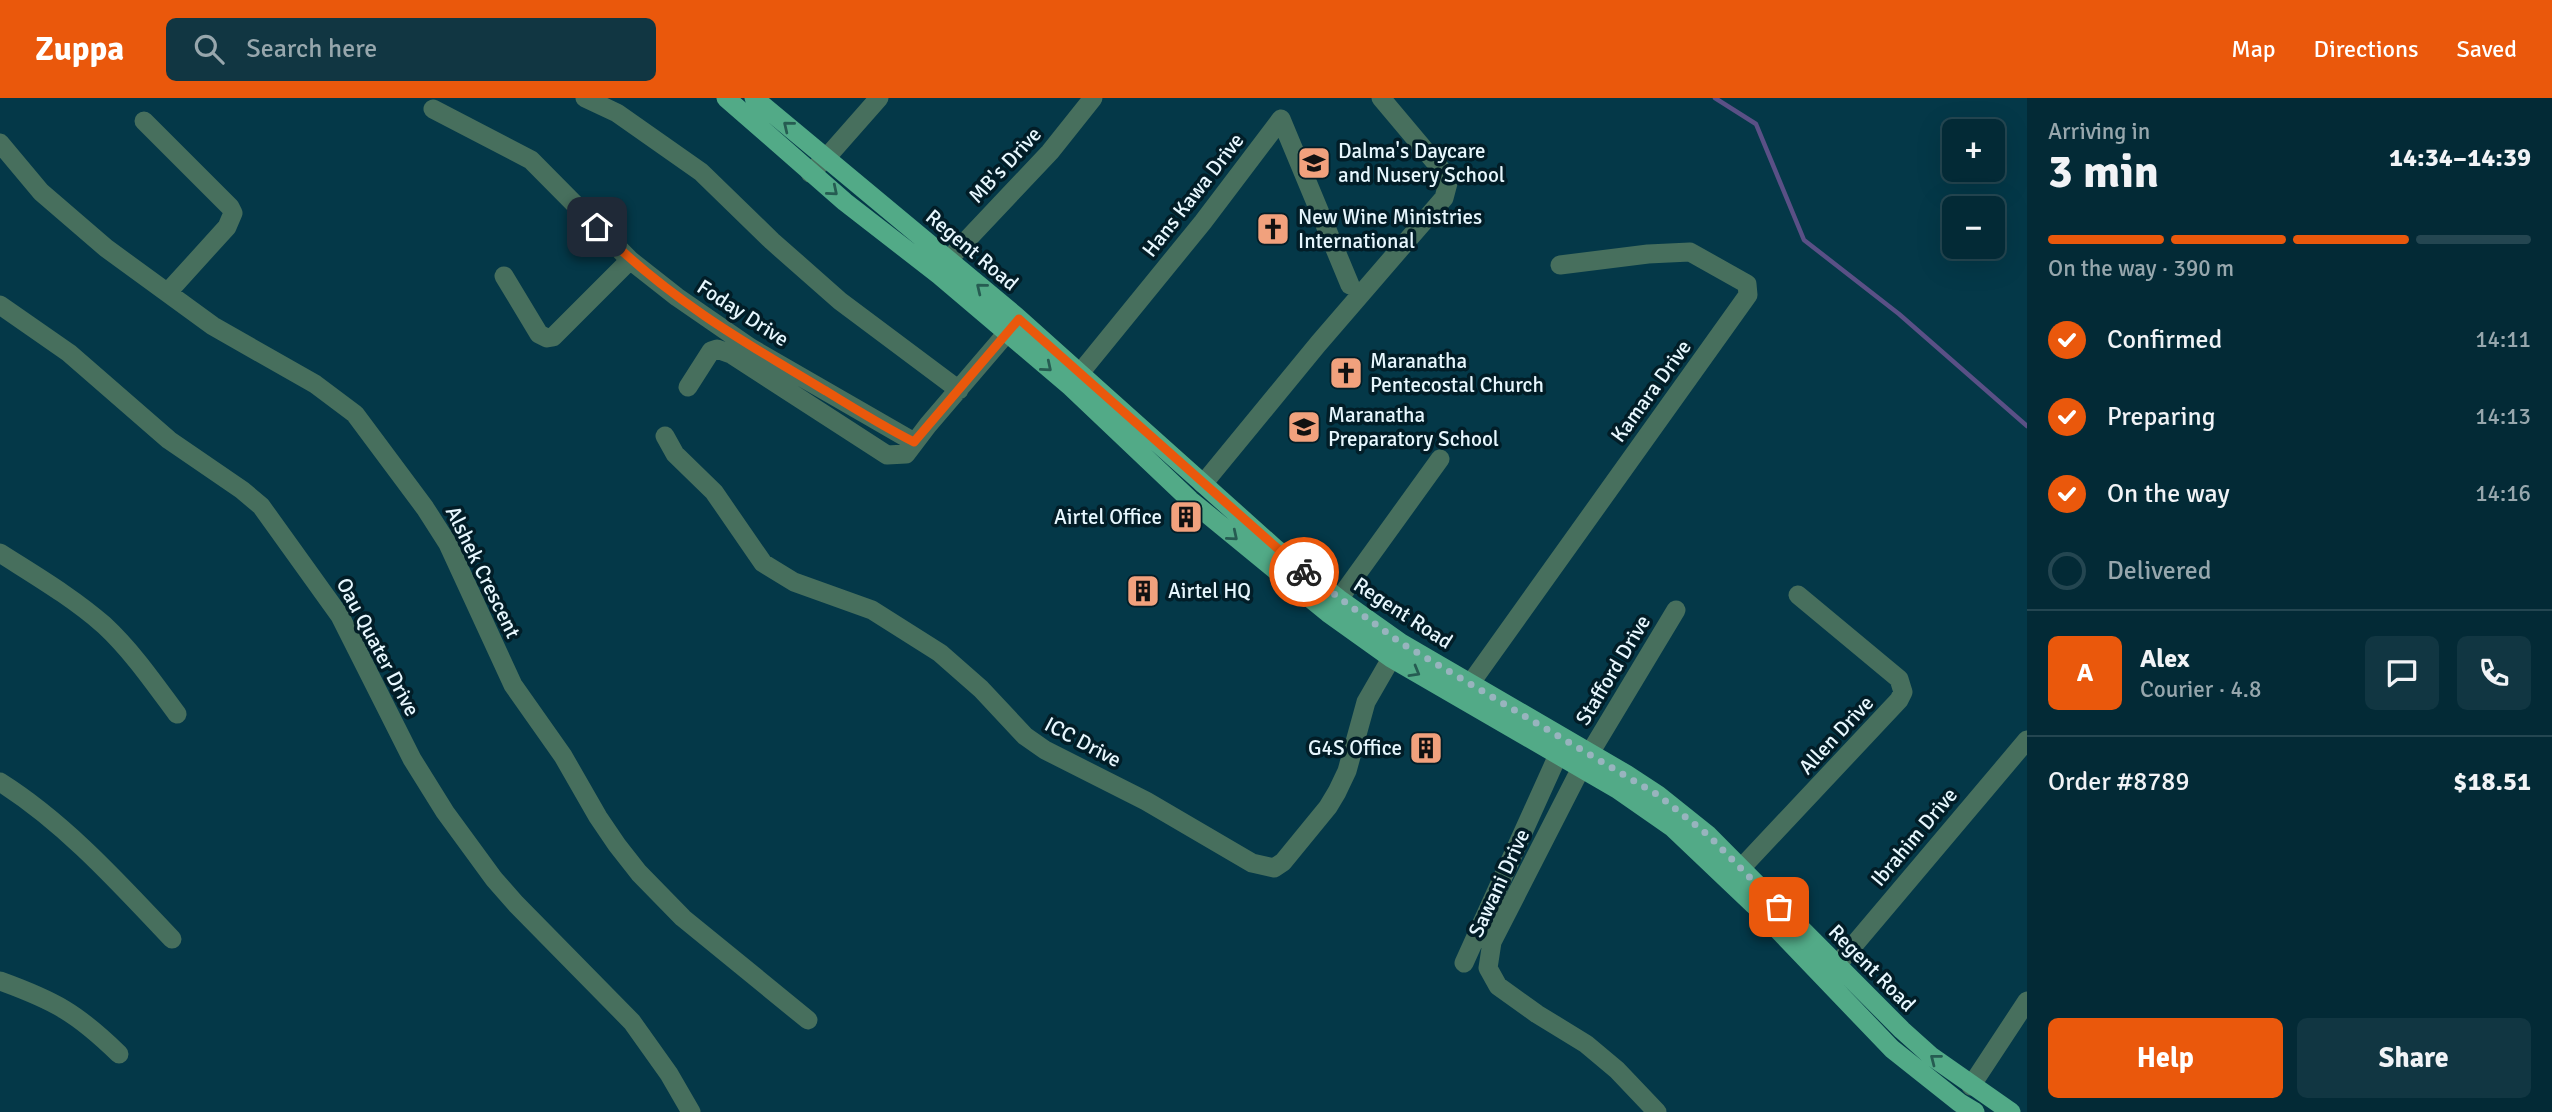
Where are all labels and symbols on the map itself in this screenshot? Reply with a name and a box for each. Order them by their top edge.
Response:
street label: MB's Drive [963,121,1047,209]
one-way arrow [784,122,796,135]
street label: Hans Kawa Drive [1137,128,1249,262]
place label: Dalma's Daycare and Nusery School [1338,138,1505,188]
school or university icon: Dalma's Daycare and Nusery School [1295,144,1333,182]
one-way arrow [824,183,837,195]
pin [567,197,627,257]
street label: Regent Road [920,204,1024,296]
place label: New Wine Ministries International [1298,204,1482,254]
church icon: New Wine Ministries International [1254,210,1292,248]
street label: Foday Drive [692,274,794,352]
one-way arrow [977,284,990,296]
street label: Kamara Drive [1605,335,1697,447]
place label: Maranatha Pentecostal Church [1370,348,1544,398]
church icon: Maranatha Pentecostal Church [1327,354,1365,392]
one-way arrow [1038,359,1051,371]
place label: Maranatha Preparatory School [1328,402,1499,452]
school or university icon: Maranatha Preparatory School [1285,408,1323,446]
building icon: Airtel Office [1167,498,1205,536]
street label: Alshek Crescent [440,502,526,642]
place label: Airtel Office [1054,504,1162,530]
one-way arrow [1224,528,1237,540]
courier [1269,537,1339,607]
street label: Regent Road [1349,571,1457,655]
building icon: Airtel HQ [1124,572,1162,610]
street label: Oau Quater Drive [331,573,425,721]
place label: Airtel HQ [1168,578,1251,604]
street label: Stafford Drive [1570,610,1656,730]
one-way arrow [1408,664,1421,677]
street label: Allen Drive [1793,690,1879,780]
street label: ICC Drive [1040,711,1126,773]
building icon: G4S Office [1407,729,1445,767]
place label: G4S Office [1308,735,1402,761]
street label: Ibrahim Drive [1865,782,1963,892]
street label: Sawani Drive [1463,825,1535,941]
pin [1749,877,1809,937]
street label: Regent Road [1823,919,1921,1017]
one-way arrow [1931,1054,1943,1067]

